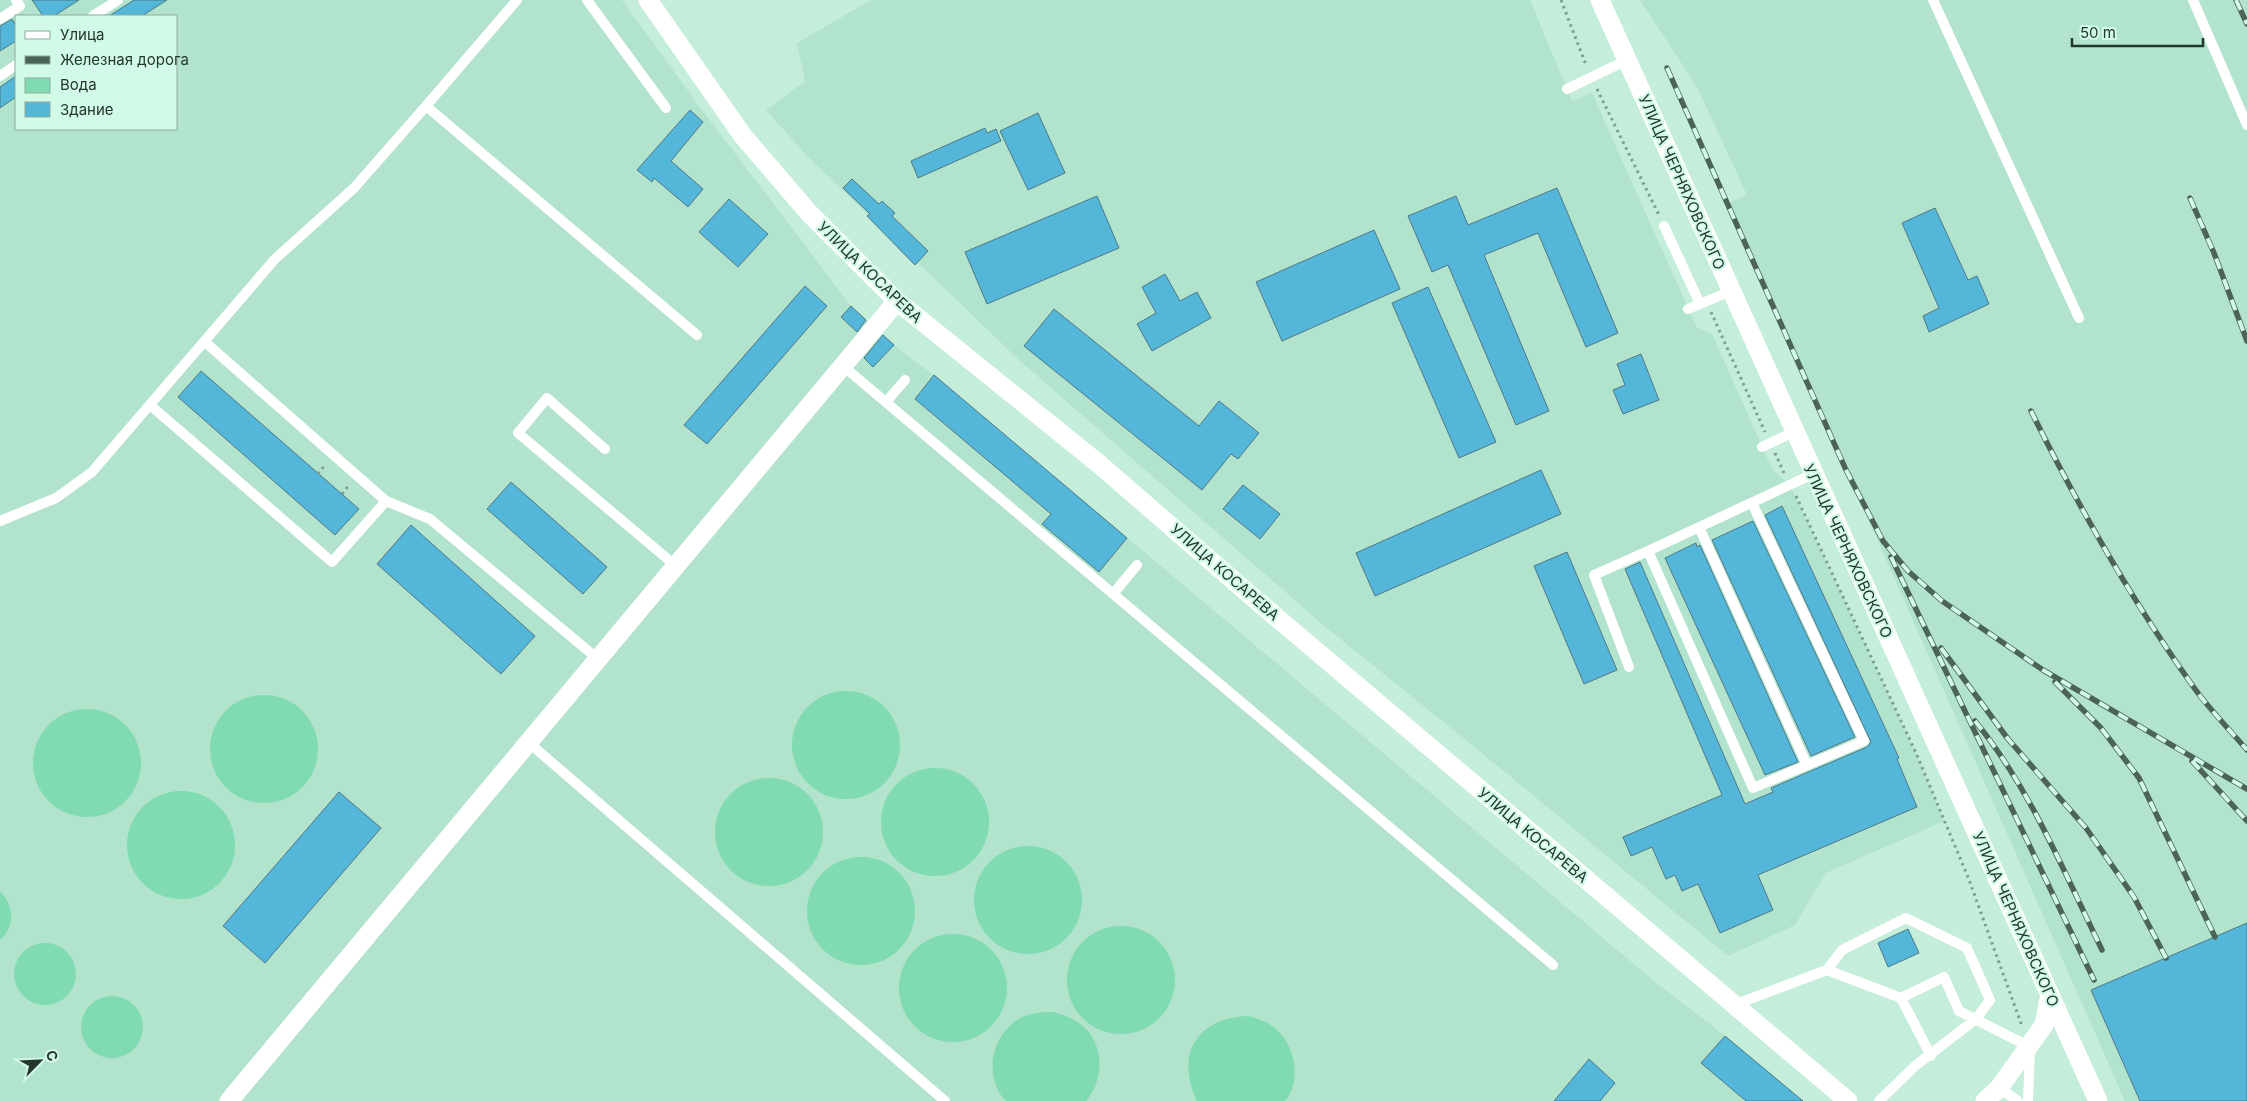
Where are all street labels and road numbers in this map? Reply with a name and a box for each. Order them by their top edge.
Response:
street label: УЛИЦА ЧЕРНЯХОВСКОГО [1635,91,1729,273]
street label: УЛИЦА КОСАРЕВА [814,217,926,327]
street label: УЛИЦА ЧЕРНЯХОВСКОГО [1799,461,1897,641]
street label: УЛИЦА КОСАРЕВА [1167,520,1283,624]
street label: УЛИЦА КОСАРЕВА [1474,783,1592,887]
street label: УЛИЦА ЧЕРНЯХОВСКОГО [1969,828,2063,1010]

